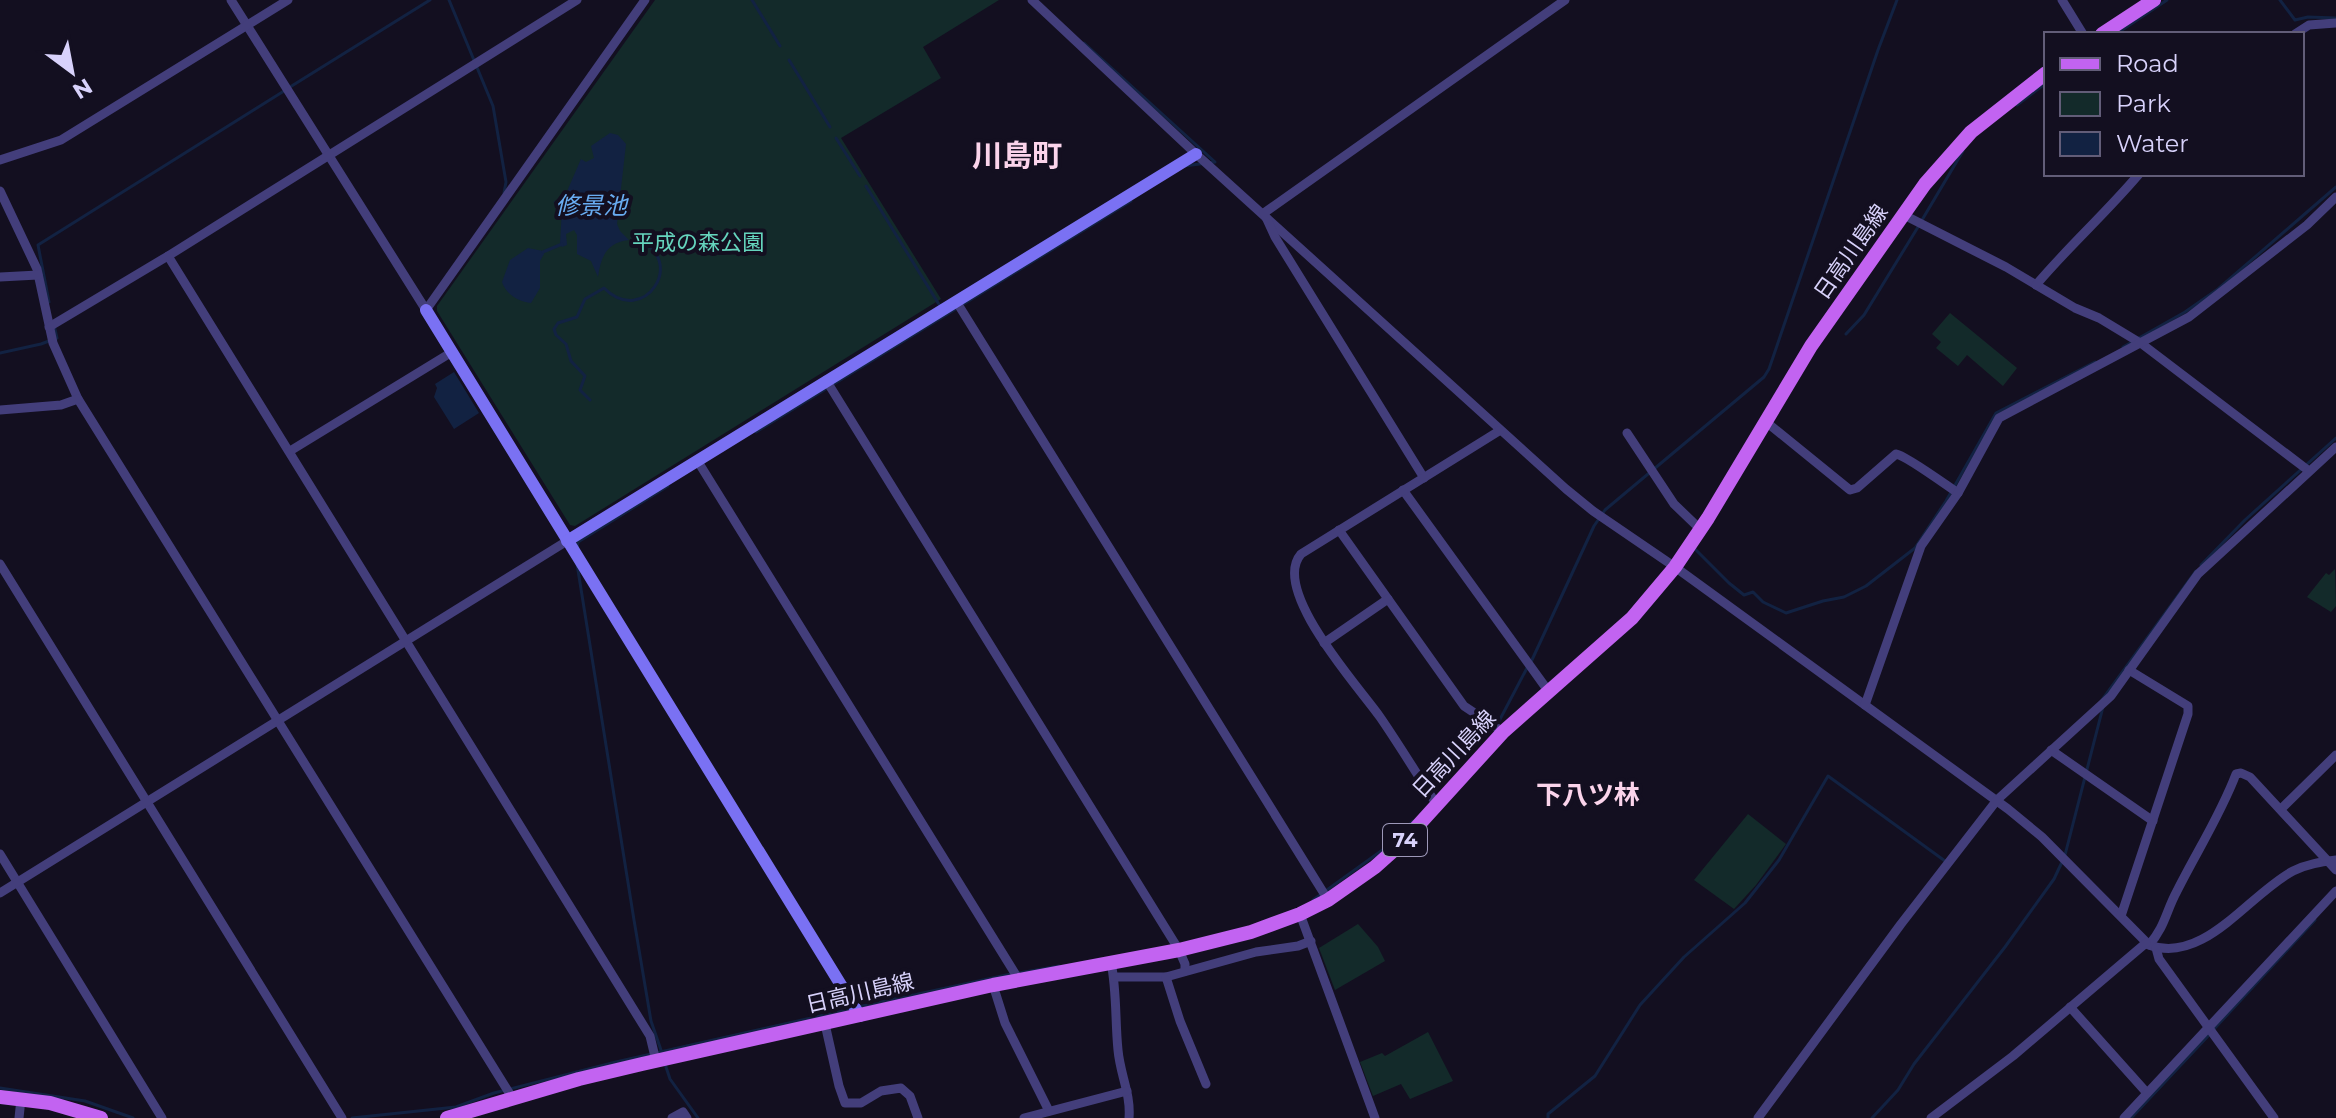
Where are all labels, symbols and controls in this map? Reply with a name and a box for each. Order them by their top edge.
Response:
north arrow [32,32,112,112]
legend [2044,32,2304,176]
text: Road [2116,49,2179,78]
text: N [68,72,97,105]
text: Park [2116,89,2171,118]
text: Water [2116,129,2189,158]
district label: 川島町 [972,137,1062,174]
water label: 修景池 [555,191,629,220]
street label: 日高川島線 [1808,199,1894,305]
park label: 平成の森公園 [632,229,764,256]
street label: 日高川島線 [1407,705,1501,803]
district label: 下八ツ林 [1536,779,1640,811]
road number: 74 [1383,824,1427,856]
street label: 日高川島線 [803,967,917,1019]

